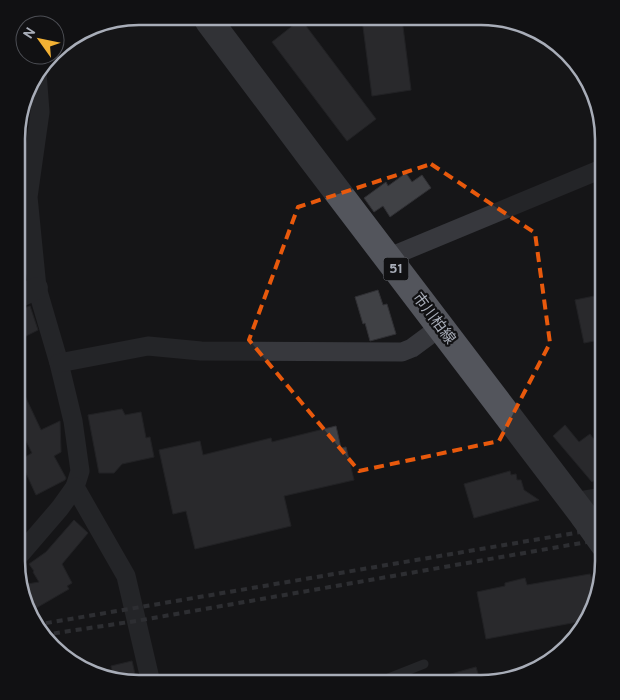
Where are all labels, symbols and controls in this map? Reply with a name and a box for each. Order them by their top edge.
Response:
north arrow [15,15,65,65]
text: N [20,25,40,43]
road number: 51 [384,258,408,280]
street label: 市川柏線 [407,289,459,349]

